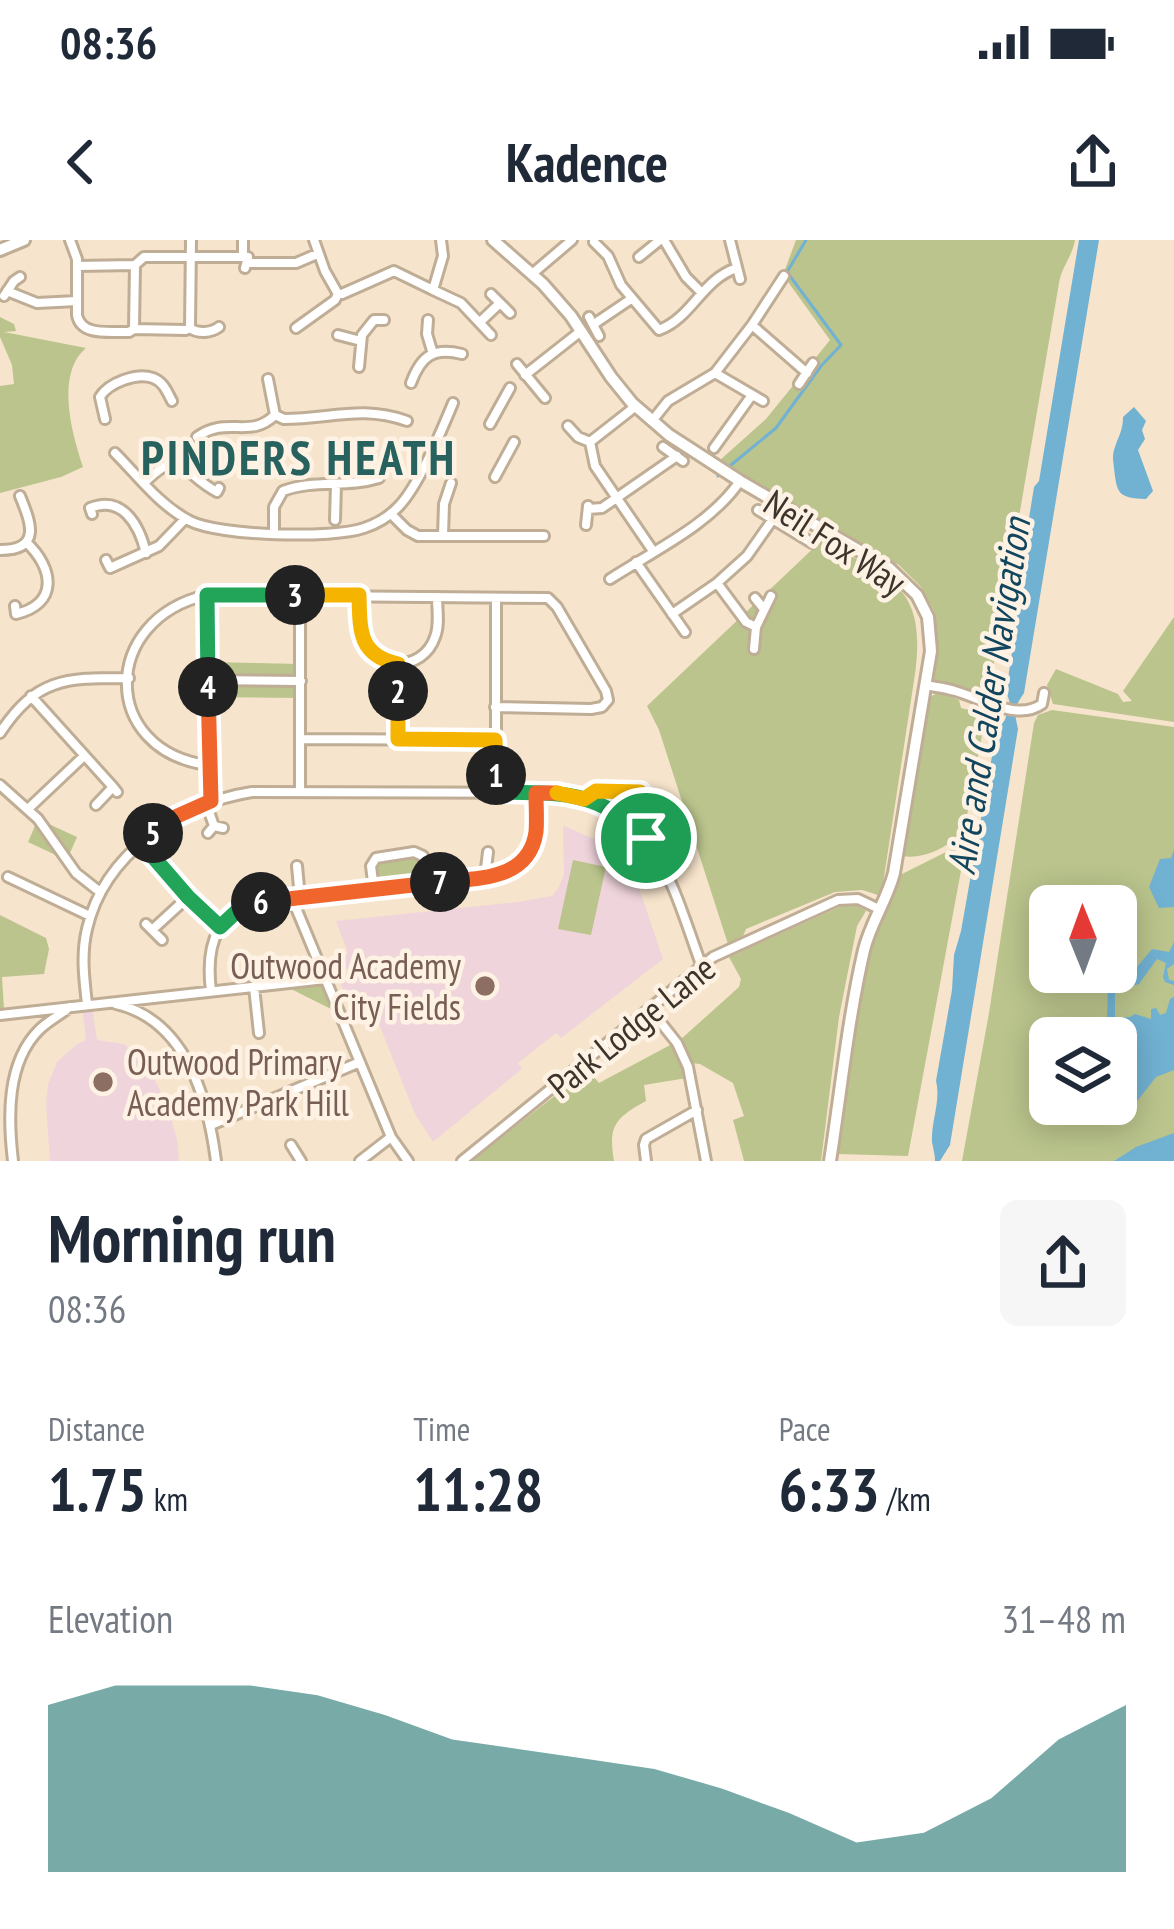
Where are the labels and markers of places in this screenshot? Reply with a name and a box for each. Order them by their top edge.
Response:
pin: 3 [265,565,325,625]
pin: 4 [178,657,238,717]
pin: 2 [368,661,428,721]
pin: 1 [466,745,526,805]
pin [595,787,697,889]
pin: 5 [123,803,183,863]
pin: 7 [410,852,470,912]
pin: 6 [231,872,291,932]
place label: Outwood Academy City Fields [230,942,461,1030]
marker: Outwood Academy City Fields [472,973,498,999]
place label: Outwood Primary Academy Park Hill [127,1038,350,1126]
marker: Outwood Primary Academy Park Hill [90,1069,116,1095]

